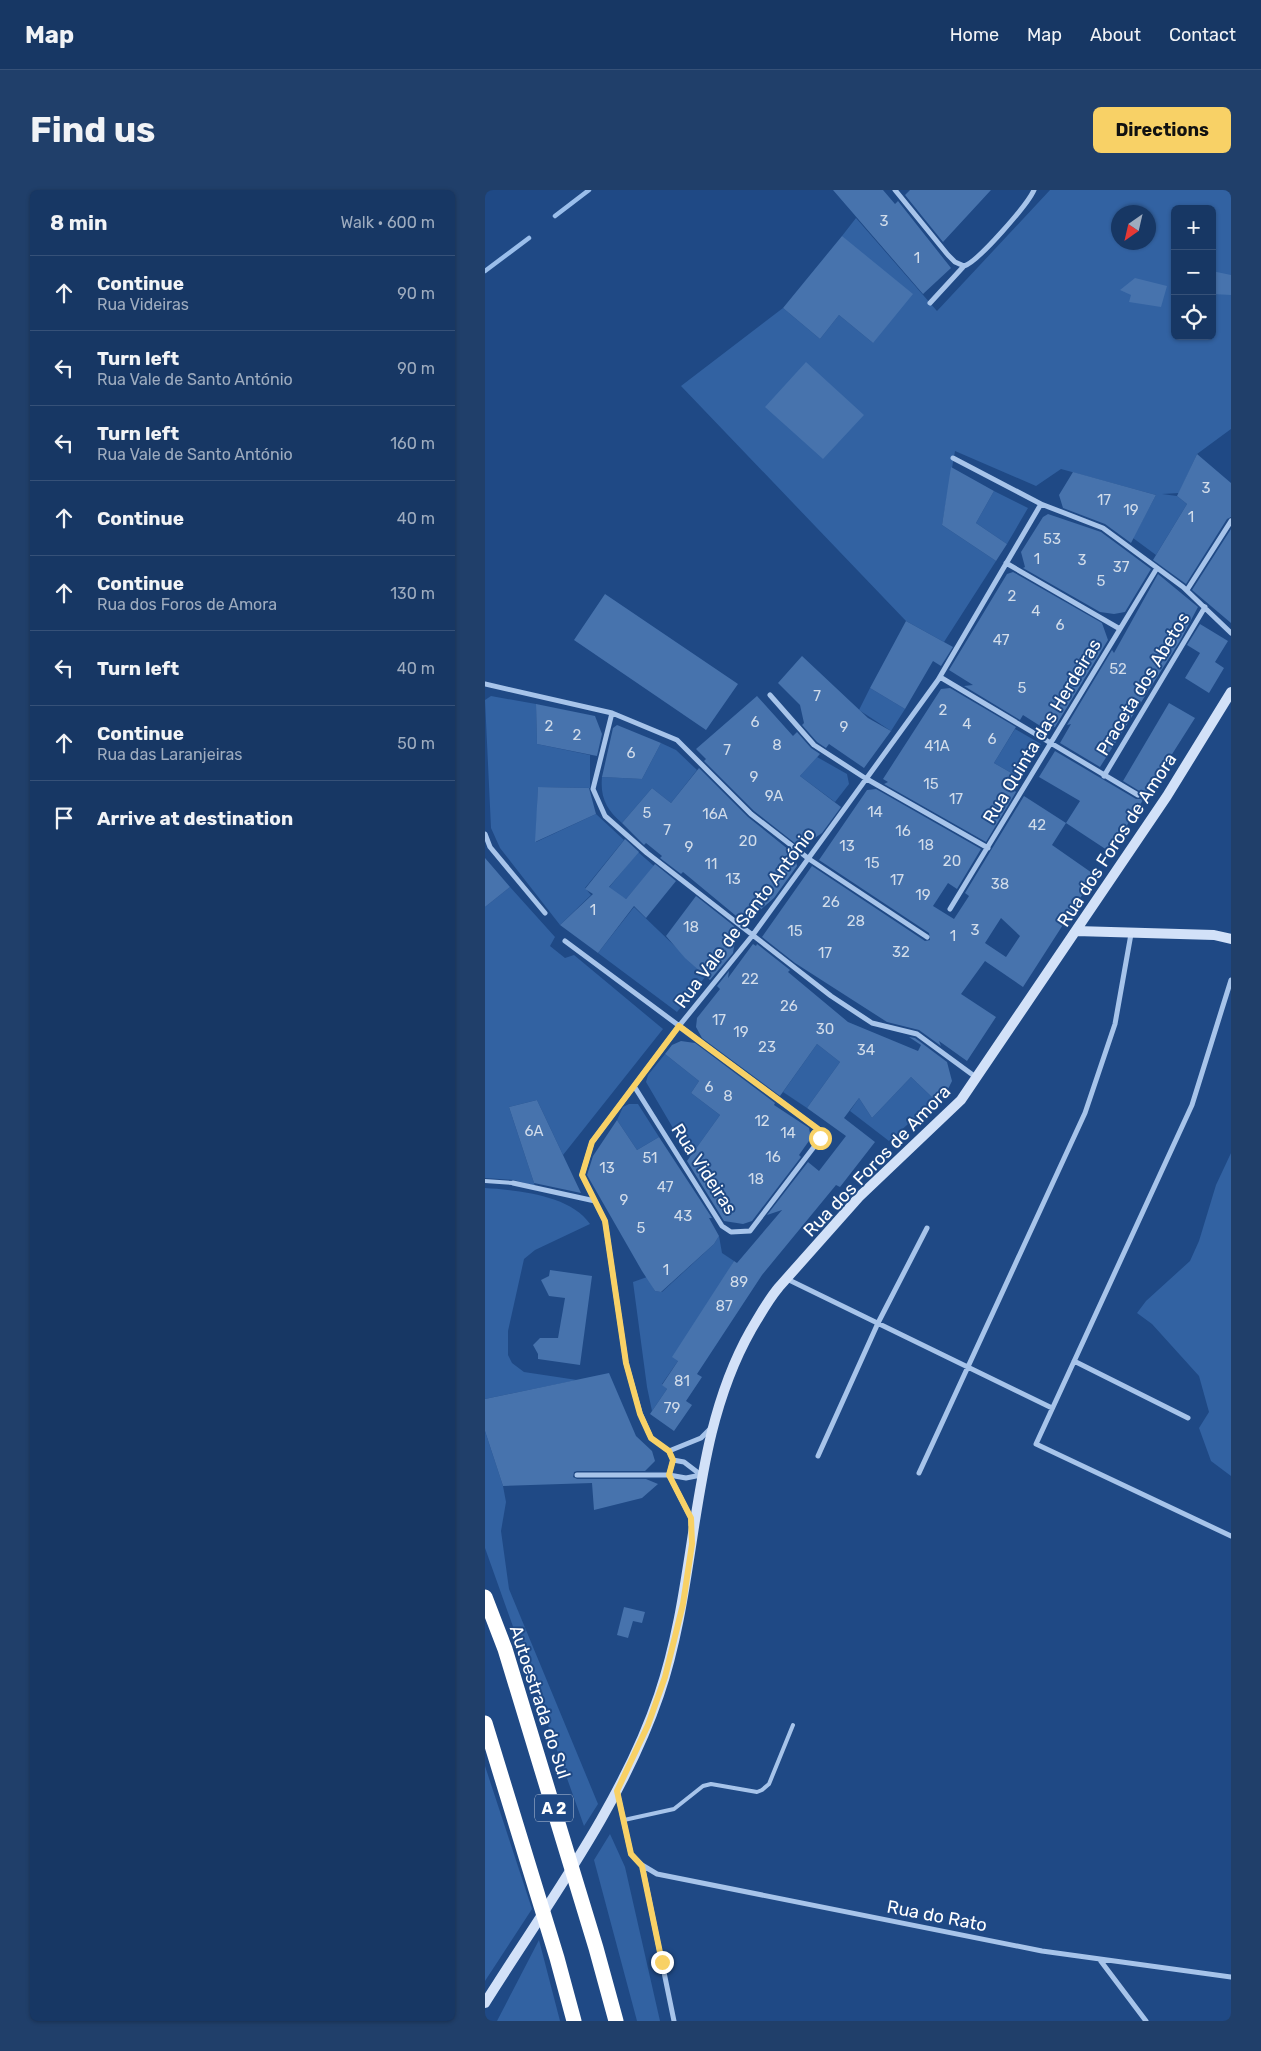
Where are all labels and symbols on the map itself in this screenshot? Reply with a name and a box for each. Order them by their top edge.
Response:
north arrow [1111,205,1156,250]
house number: 3 [879,212,889,230]
house number: 1 [914,249,920,267]
house number: 3 [1201,479,1211,497]
house number: 17 [1097,491,1111,509]
house number: 19 [1123,501,1139,519]
house number: 1 [1188,508,1194,526]
house number: 53 [1043,530,1061,548]
house number: 1 [1034,550,1040,568]
house number: 3 [1077,551,1087,569]
house number: 37 [1113,558,1130,576]
house number: 5 [1097,572,1106,590]
house number: 2 [1008,587,1017,605]
house number: 4 [1031,602,1041,620]
street label: Praceta dos Abetos [1092,608,1194,760]
house number: 6 [1055,616,1065,634]
house number: 47 [993,631,1010,649]
street label: Rua Quinta das Herdeiras [978,635,1106,827]
house number: 52 [1109,660,1127,678]
house number: 5 [1018,679,1027,697]
house number: 7 [813,687,821,705]
house number: 2 [939,701,948,719]
house number: 6 [750,713,760,731]
house number: 4 [962,715,972,733]
house number: 2 [545,717,554,735]
house number: 9 [840,718,849,736]
house number: 2 [573,726,582,744]
house number: 6 [987,730,997,748]
house number: 8 [772,736,782,754]
house number: 41A [924,737,950,755]
house number: 7 [723,741,731,759]
house number: 6 [626,744,636,762]
street label: Rua dos Foros de Amora [1053,749,1181,931]
house number: 9 [750,768,759,786]
house number: 15 [923,775,939,793]
house number: 9A [765,787,783,805]
house number: 17 [949,790,963,808]
house number: 14 [867,803,883,821]
house number: 5 [643,804,652,822]
house number: 16A [702,805,728,823]
house number: 42 [1028,816,1046,834]
house number: 7 [663,821,671,839]
house number: 16 [895,822,911,840]
street label: Rua Vale de Santo António [670,823,820,1013]
house number: 20 [739,832,757,850]
house number: 18 [918,836,934,854]
house number: 13 [839,837,855,855]
house number: 9 [685,838,694,856]
house number: 20 [943,852,961,870]
house number: 15 [864,854,880,872]
house number: 11 [705,855,717,873]
house number: 13 [725,870,741,888]
house number: 17 [890,871,904,889]
house number: 38 [991,875,1009,893]
house number: 19 [915,886,931,904]
house number: 26 [822,893,840,911]
house number: 1 [590,901,596,919]
house number: 28 [847,912,865,930]
house number: 18 [683,918,699,936]
house number: 3 [970,921,980,939]
house number: 15 [787,922,803,940]
house number: 1 [950,927,956,945]
house number: 32 [892,943,910,961]
house number: 17 [818,944,832,962]
house number: 22 [741,970,759,988]
house number: 26 [780,997,798,1015]
house number: 17 [712,1011,726,1029]
house number: 30 [816,1020,834,1038]
house number: 19 [733,1023,749,1041]
house number: 23 [758,1038,776,1056]
house number: 34 [857,1041,875,1059]
house number: 6 [704,1078,714,1096]
street label: Rua dos Foros de Amora [799,1080,955,1242]
house number: 8 [723,1087,733,1105]
house number: 12 [754,1112,770,1130]
street label: Rua Videiras [667,1120,741,1218]
house number: 6A [524,1122,544,1140]
house number: 14 [780,1124,796,1142]
route start [809,1127,832,1150]
house number: 16 [765,1148,781,1166]
house number: 51 [642,1149,658,1167]
house number: 13 [599,1159,615,1177]
house number: 18 [748,1170,764,1188]
house number: 47 [657,1178,674,1196]
house number: 9 [620,1191,629,1209]
house number: 43 [674,1207,692,1225]
house number: 5 [637,1219,646,1237]
house number: 1 [663,1261,669,1279]
house number: 89 [730,1273,748,1291]
house number: 87 [715,1297,733,1315]
house number: 81 [674,1372,690,1390]
house number: 79 [664,1399,680,1417]
street label: Autoestrada do Sul [505,1623,575,1781]
road number: A 2 [535,1795,573,1822]
street label: Rua do Rato [885,1896,989,1936]
route end [651,1951,674,1974]

